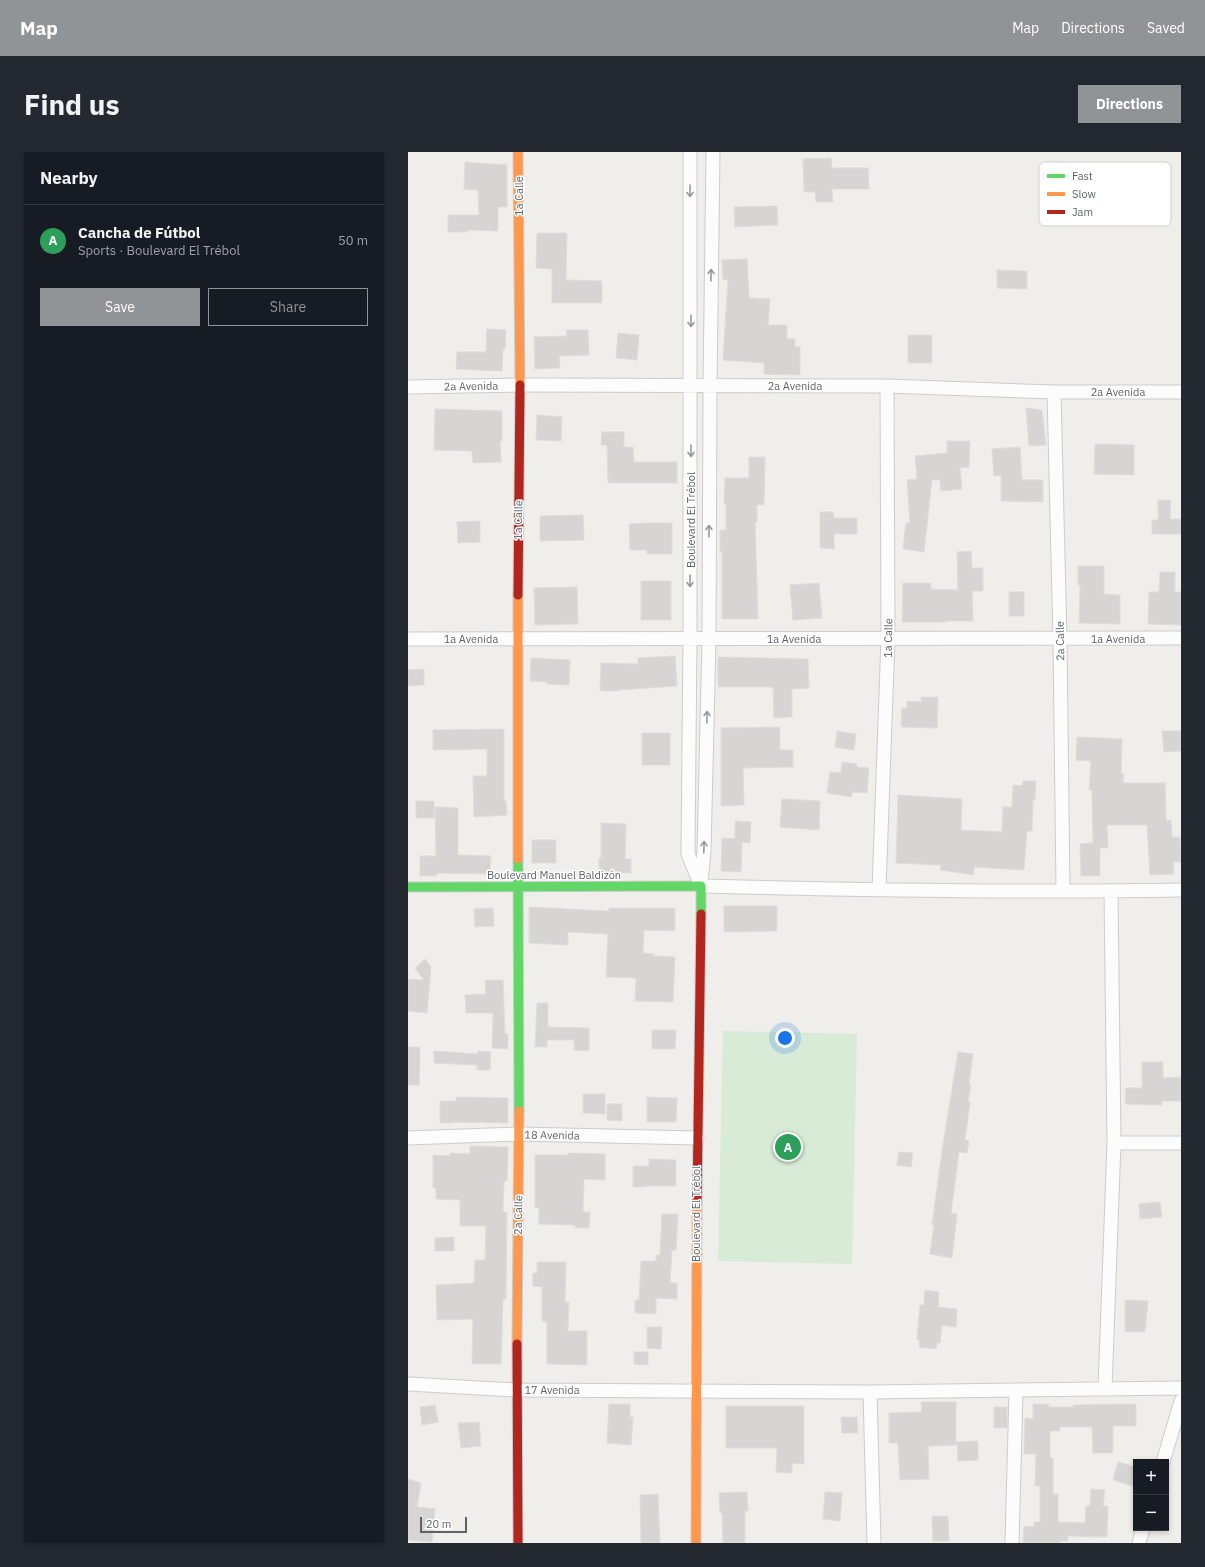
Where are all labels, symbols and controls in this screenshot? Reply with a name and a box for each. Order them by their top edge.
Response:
text: Map [20,16,58,40]
text: Map [1012,19,1039,37]
text: Directions [1061,19,1125,37]
text: Saved [1147,19,1185,37]
button: Directions [1078,85,1181,123]
text: Find us [24,86,120,123]
legend [1039,162,1171,226]
text: Nearby [40,167,98,189]
text: Fast [1072,169,1093,183]
street label: 1a Calle [512,176,526,216]
one-way arrow [686,184,694,197]
text: Slow [1072,187,1096,201]
text: Jam [1072,205,1093,219]
text: Cancha de Fútbol [78,223,200,242]
text: A [49,232,57,249]
text: 50 m [338,232,368,249]
text: Sports · Boulevard El Trébol [78,242,240,259]
one-way arrow [708,269,715,282]
button: Save [40,288,200,326]
button: Share [208,288,368,326]
one-way arrow [687,314,695,327]
street label: 2a Avenida [444,379,499,393]
street label: 2a Avenida [768,379,822,393]
street label: 2a Avenida [1091,385,1145,399]
one-way arrow [687,444,695,457]
street label: Boulevard El Trébol [684,472,698,568]
street label: 1a Calle [511,500,525,540]
one-way arrow [705,525,713,538]
one-way arrow [686,574,694,587]
street label: 1a Calle [881,618,895,658]
street label: 2a Calle [1053,621,1067,661]
street label: 1a Avenida [444,632,498,646]
street label: 1a Avenida [767,632,821,646]
street label: 1a Avenida [1091,632,1145,646]
one-way arrow [703,711,711,724]
one-way arrow [700,841,708,854]
street label: Boulevard Manuel Baldizón [487,868,621,882]
your location [775,1028,795,1048]
street label: 18 Avenida [524,1128,580,1142]
pin: A [775,1132,801,1162]
street label: Boulevard El Trébol [689,1166,703,1262]
street label: 2a Calle [511,1195,525,1235]
street label: 17 Avenida [524,1383,580,1397]
map controls [1133,1459,1169,1531]
button: + [1133,1459,1169,1495]
button: − [1133,1495,1169,1531]
scale bar [420,1515,467,1534]
text: 20 m [426,1517,451,1531]

